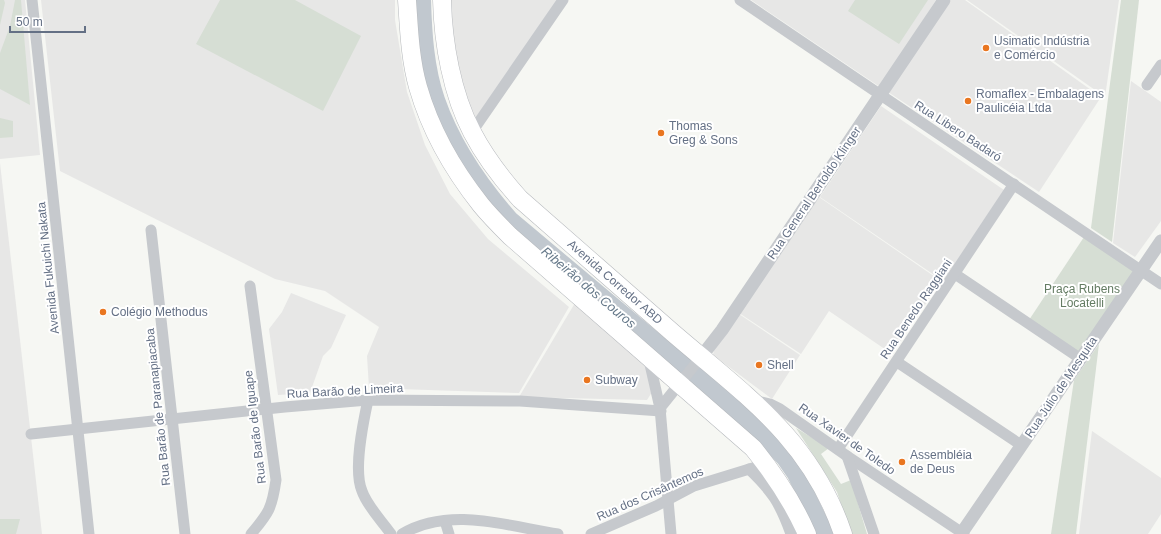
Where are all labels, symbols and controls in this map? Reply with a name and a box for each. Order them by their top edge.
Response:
scale bar [10,8,85,34]
text: 50 m [16,15,43,29]
place label: Usimatic Indústria e Comércio [994,34,1090,62]
marker: Usimatic Indústria e Comércio [981,43,991,53]
place label: Romaflex - Embalagens Paulicéia Ltda [976,87,1104,115]
marker: Romaflex - Embalagens Paulicéia Ltda [963,96,973,106]
street label: Rua Libero Badaró [912,98,1004,164]
place label: Thomas Greg & Sons [669,119,738,147]
street label: Rua General Bertoldo Klinger [764,124,864,262]
marker: Thomas Greg & Sons [656,128,666,138]
street label: Avenida Fukuichi Nakata [34,201,62,335]
street label: Avenida Corredor ABD [565,237,666,327]
water label: Ribeirão dos Couros [538,244,639,332]
street label: Rua Benedo Raggiani [877,256,955,362]
park label: Praça Rubens Locatelli [1044,282,1120,310]
place label: Colégio Methodus [111,305,208,319]
marker: Colégio Methodus [98,307,108,317]
street label: Rua Barão de Paranapiacaba [143,327,173,486]
street label: Rua Júlio de Mesquita [1022,334,1100,440]
place label: Shell [767,358,794,372]
marker: Shell [754,360,764,370]
street label: Rua Barão de Iguape [241,369,269,484]
place label: Subway [595,373,638,387]
marker: Subway [582,375,592,385]
street label: Rua Barão de Limeira [286,381,404,401]
street label: Rua Xavier de Toledo [796,400,898,478]
place label: Assembléia de Deus [910,448,972,476]
marker: Assembléia de Deus [897,457,907,467]
street label: Rua dos Crisântemos [594,464,706,524]

